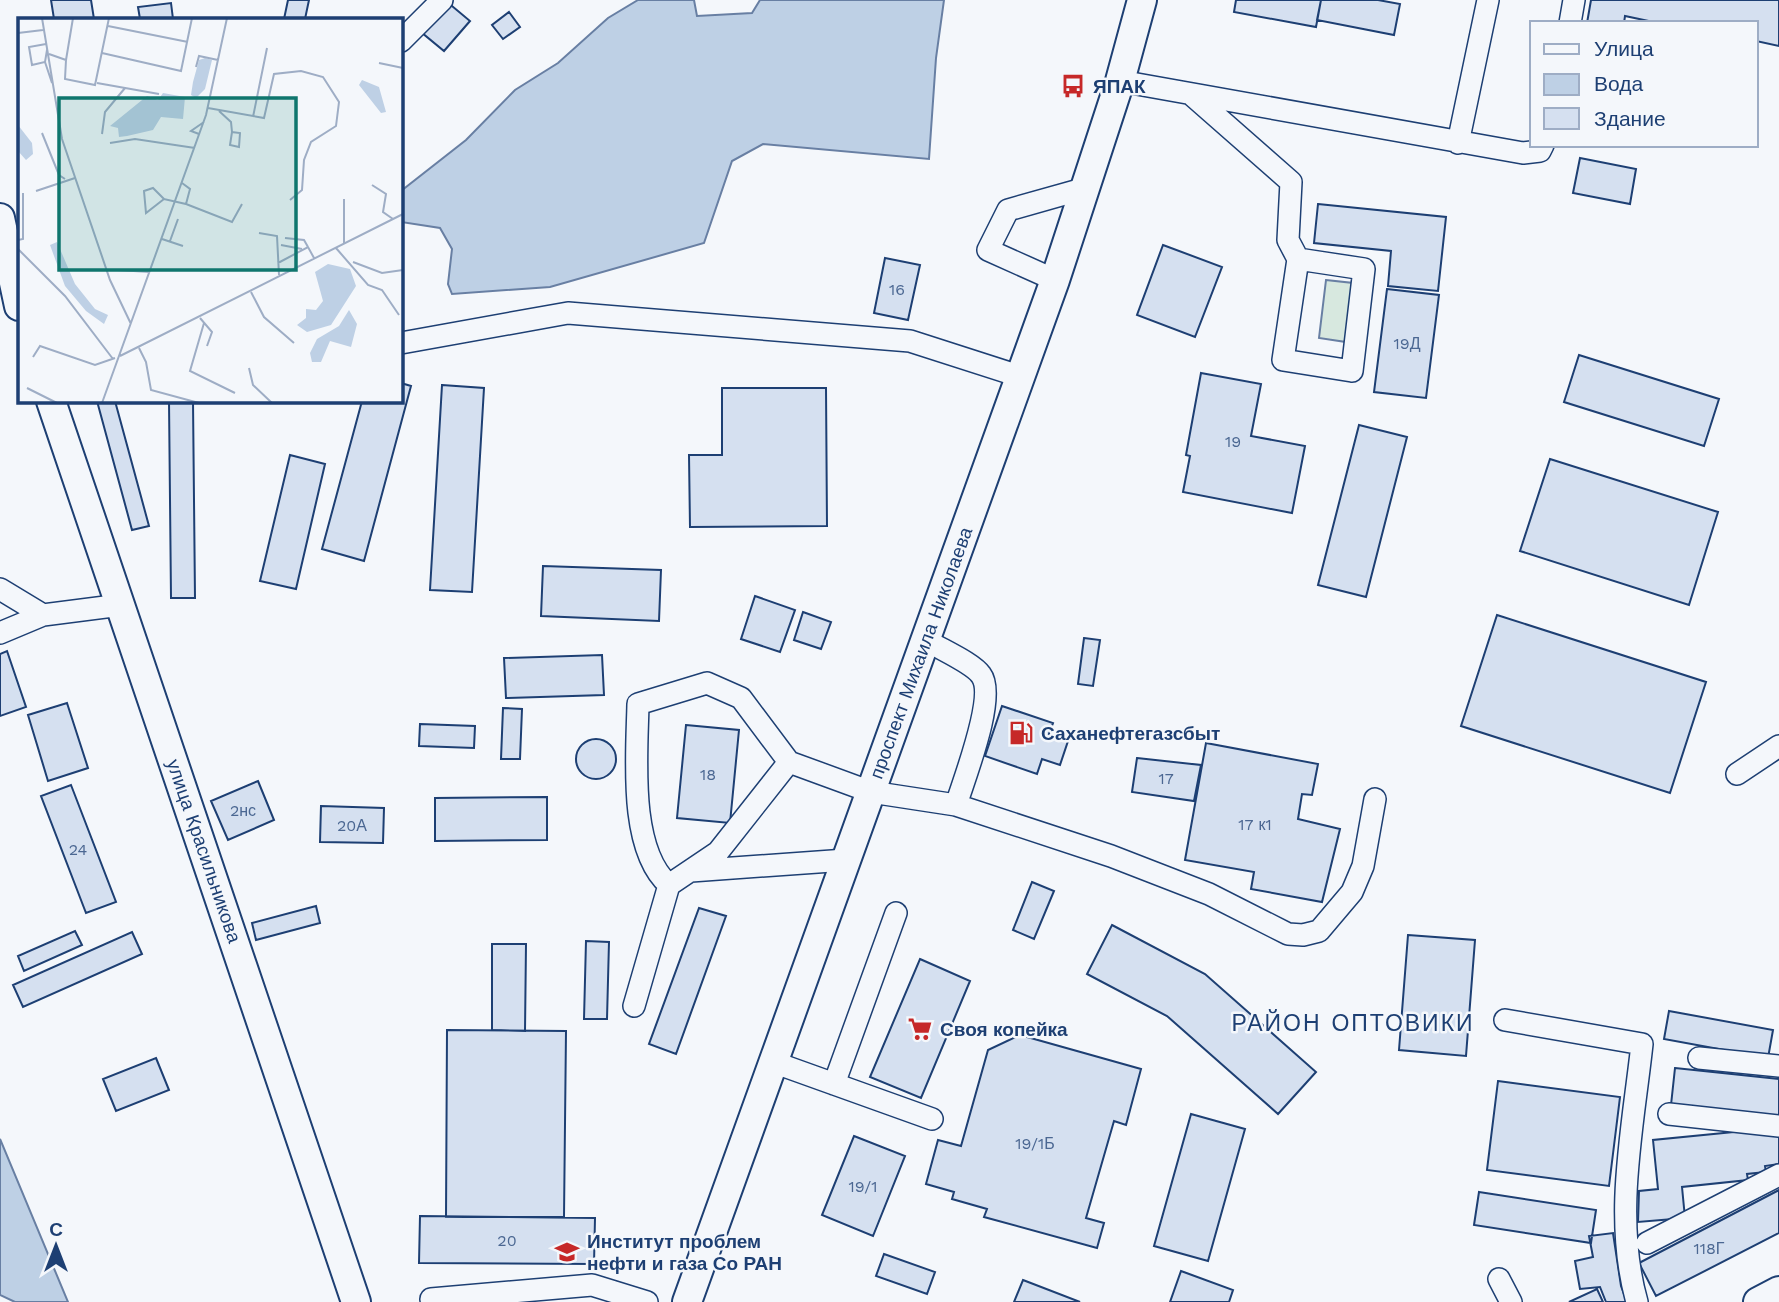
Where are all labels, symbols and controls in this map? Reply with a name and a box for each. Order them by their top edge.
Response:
inset map [18,18,402,402]
legend [1530,21,1758,147]
text: Улица [1594,36,1654,61]
text: Вода [1594,71,1643,96]
bus stop icon: ЯПАК [1059,72,1087,100]
place label: ЯПАК [1093,75,1146,98]
text: Здание [1594,106,1666,131]
house number: 16 [889,280,905,299]
house number: 19Д [1394,334,1421,353]
house number: 19 [1225,432,1241,451]
street label: проспект Михаила Николаева [865,524,977,782]
fuel station icon: Саханефтегазсбыт [1007,719,1035,747]
place label: Саханефтегазсбыт [1041,722,1220,745]
street label: улица Красильникова [162,756,246,946]
house number: 18 [700,765,716,784]
house number: 17 [1158,769,1174,788]
house number: 2нс [230,801,256,820]
house number: 17 к1 [1238,815,1272,834]
house number: 20А [337,816,367,835]
house number: 24 [69,840,88,859]
district label: РАЙОН ОПТОВИКИ [1231,1009,1475,1037]
supermarket icon: Своя копейка [906,1015,934,1043]
place label: Своя копейка [940,1018,1068,1041]
house number: 19/1Б [1015,1134,1055,1153]
house number: 19/1 [848,1177,878,1196]
north arrow [21,1211,91,1281]
text: С [49,1218,63,1241]
place label: Институт проблем нефти и газа Со РАН [587,1230,782,1275]
house number: 20 [497,1231,517,1250]
school or university icon: Институт проблем нефти и газа Со РАН [553,1238,581,1266]
house number: 118Г [1693,1239,1725,1258]

